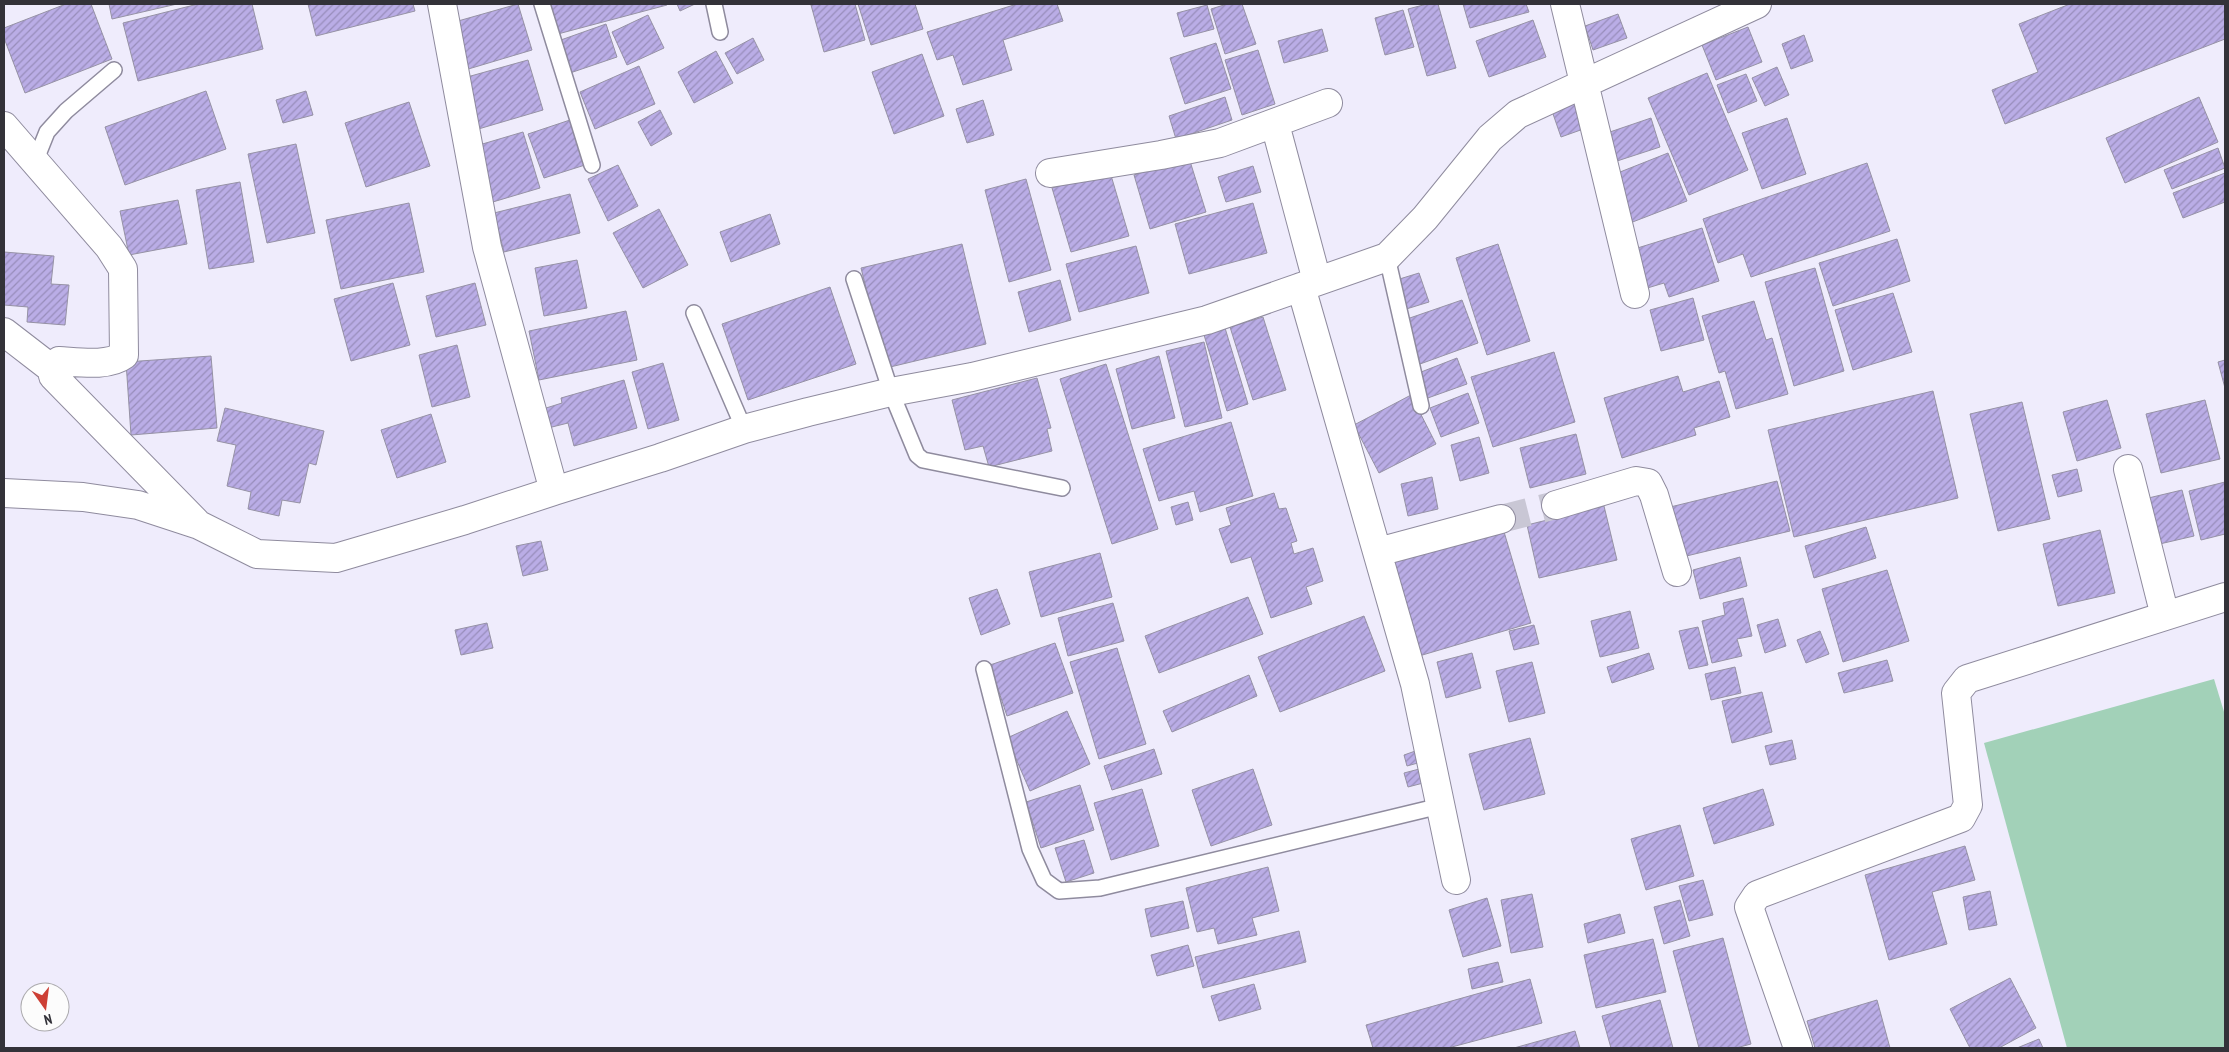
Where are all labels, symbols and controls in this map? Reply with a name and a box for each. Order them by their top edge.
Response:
north arrow [20,982,70,1032]
text: N [42,1010,54,1029]

